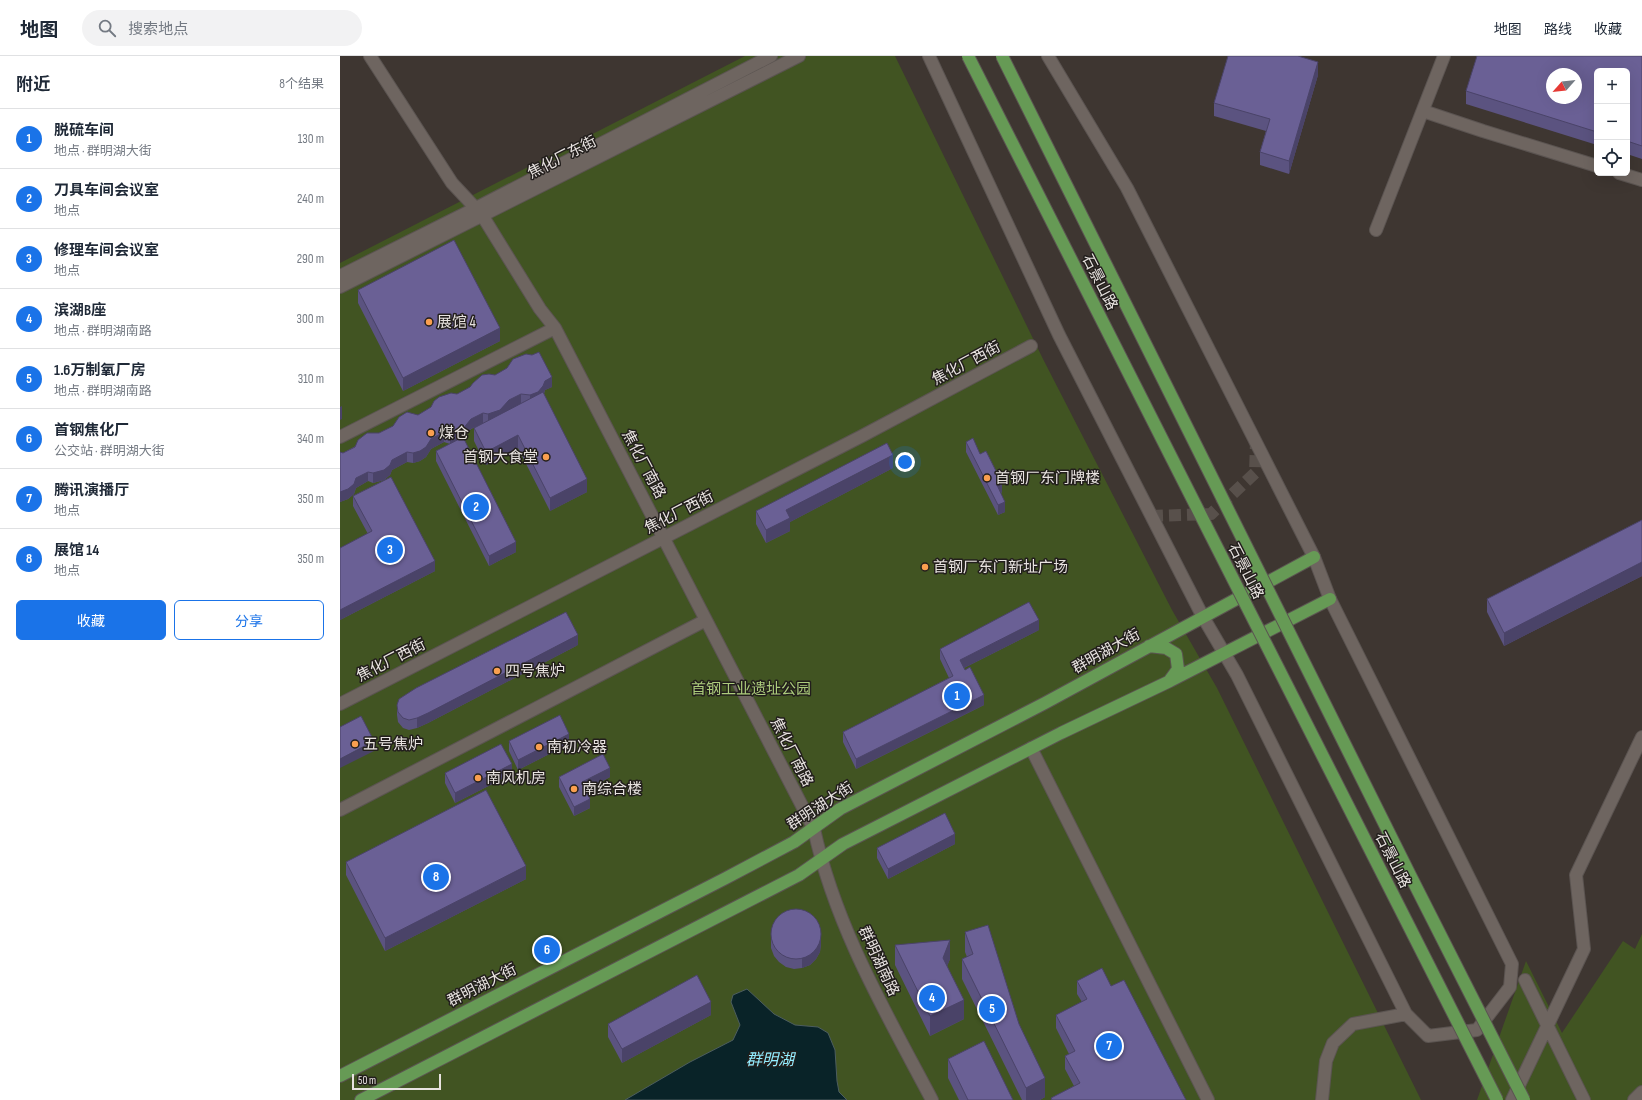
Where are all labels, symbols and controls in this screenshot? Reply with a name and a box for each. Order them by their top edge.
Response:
search box [82,10,362,46]
icon: search [96,17,118,39]
text: 地图 [20,19,58,42]
text: 搜索地点 [128,20,188,39]
text: 地图 [1494,21,1522,38]
text: 路线 [1544,21,1572,38]
text: 收藏 [1594,21,1622,38]
north arrow [1546,68,1582,104]
map controls [1594,68,1630,176]
button: + [1594,68,1630,104]
text: 附近 [16,75,50,95]
text: 8个结果 [279,76,324,92]
button: − [1594,104,1630,140]
text: 脱硫车间 [54,121,114,140]
text: 1 [26,131,32,147]
text: 130 m [298,131,324,147]
street label: 焦化厂东街 [524,132,600,183]
button: locate [1594,140,1630,176]
text: 地点 · 群明湖大街 [54,143,152,159]
text: 刀具车间会议室 [54,181,159,200]
text: 2 [26,191,32,207]
text: 240 m [297,191,324,207]
text: 地点 [54,203,80,219]
text: 修理车间会议室 [54,241,159,260]
text: 3 [26,251,32,267]
text: 290 m [297,251,324,267]
street label: 石景山路 [1077,251,1122,313]
text: 地点 [54,263,80,279]
text: 滨湖B座 [54,301,106,320]
text: 4 [26,311,32,327]
text: 300 m [297,311,324,327]
place label: 展馆 4 [437,313,476,332]
marker: 展馆 4 [424,317,434,327]
text: 地点 · 群明湖南路 [54,323,152,339]
street label: 焦化厂西街 [929,337,1004,389]
text: 1.6万制氧厂房 [54,361,145,380]
text: 5 [26,371,32,387]
text: 310 m [298,371,324,387]
text: 地点 · 群明湖南路 [54,383,152,399]
text: 首钢焦化厂 [54,421,129,440]
place label: 煤仓 [439,424,469,443]
street label: 焦化厂南路 [618,427,670,502]
marker: 煤仓 [426,428,436,438]
text: 6 [26,431,32,447]
text: 340 m [297,431,324,447]
text: 公交站 · 群明湖大街 [54,443,165,459]
place label: 首钢大食堂 [463,448,538,467]
marker: 首钢大食堂 [541,452,551,462]
your location [895,452,915,472]
place label: 首钢厂东门牌楼 [995,469,1100,488]
marker: 首钢厂东门牌楼 [982,473,992,483]
text: 腾讯演播厅 [54,481,129,500]
street label: 焦化厂西街 [641,487,717,538]
text: 7 [26,491,32,507]
text: 350 m [297,491,324,507]
pin: 2 [463,492,489,522]
text: 地点 [54,503,80,519]
pin: 3 [377,535,403,565]
street label: 石景山路 [1223,540,1268,602]
text: 展馆 14 [54,541,99,560]
text: 8 [26,551,32,567]
text: 350 m [297,551,324,567]
place label: 首钢厂东门新址广场 [933,558,1068,577]
marker: 首钢厂东门新址广场 [920,562,930,572]
text: 地点 [54,563,80,579]
button: 收藏 [16,600,166,640]
button: 分享 [174,600,324,640]
street label: 群明湖大街 [1069,625,1144,678]
street label: 焦化厂西街 [353,635,429,686]
place label: 四号焦炉 [505,662,565,681]
marker: 四号焦炉 [492,666,502,676]
park label: 首钢工业遗址公园 [691,680,811,699]
pin: 1 [944,681,970,711]
street label: 焦化厂南路 [766,714,817,790]
place label: 五号焦炉 [363,735,423,754]
place label: 南初冷器 [547,738,607,757]
marker: 五号焦炉 [350,739,360,749]
marker: 南初冷器 [534,742,544,752]
place label: 南风机房 [486,769,546,788]
marker: 南风机房 [473,773,483,783]
street label: 群明湖大街 [784,778,857,835]
place label: 南综合楼 [582,780,642,799]
marker: 南综合楼 [569,784,579,794]
street label: 石景山路 [1370,829,1415,891]
pin: 8 [423,862,449,892]
street label: 群明湖南路 [854,923,903,999]
pin: 6 [534,935,560,965]
street label: 群明湖大街 [444,960,520,1011]
pin: 4 [919,983,945,1013]
pin: 5 [979,994,1005,1024]
pin: 7 [1096,1031,1122,1061]
water label: 群明湖 [746,1051,797,1070]
scale bar [352,1072,441,1091]
text: 50 m [358,1074,376,1087]

